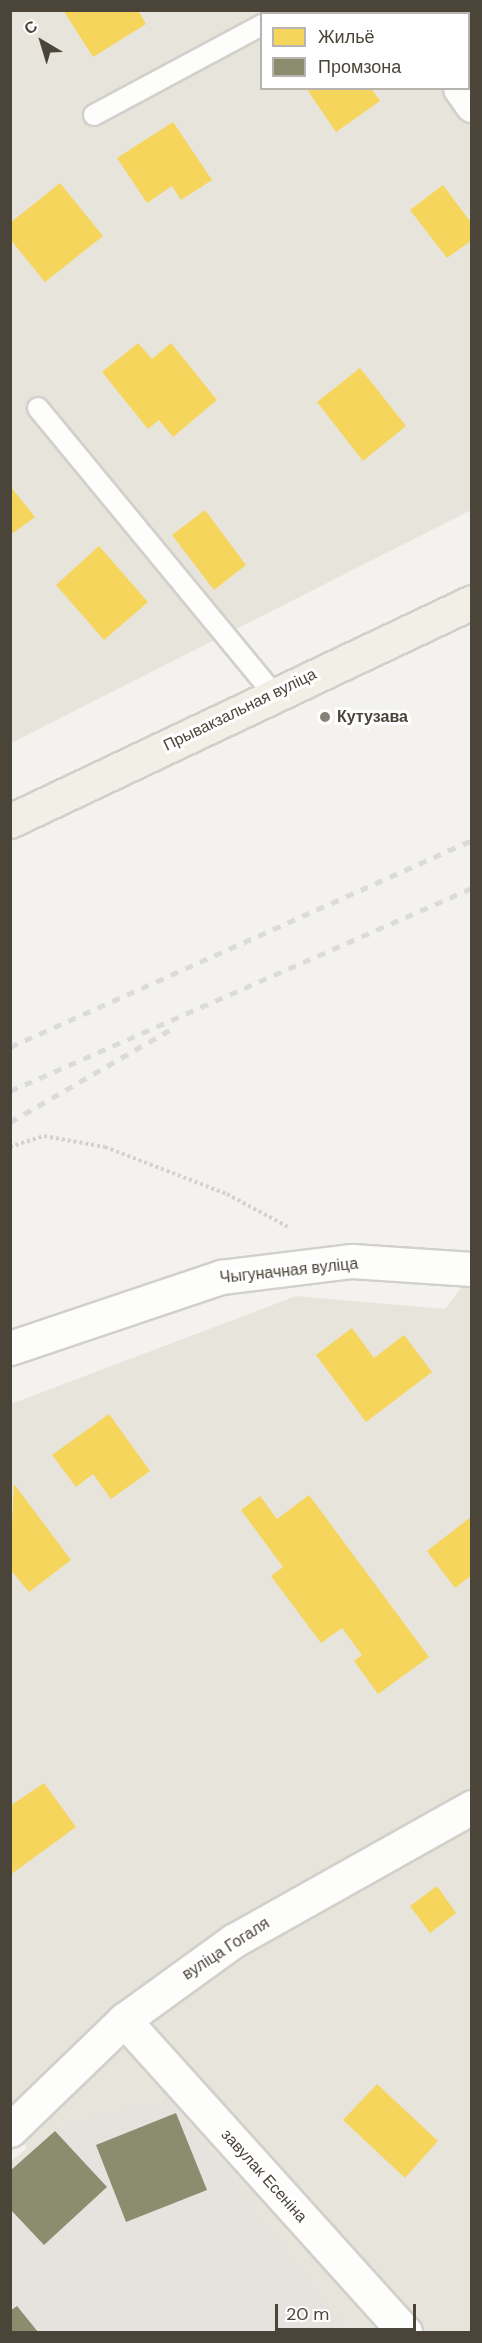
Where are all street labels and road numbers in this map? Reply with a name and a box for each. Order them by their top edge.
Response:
street label: Прывакзальная вуліца [160,665,320,755]
street label: Чыгуначная вуліца [219,1254,359,1288]
street label: вуліца Гогаля [179,1914,273,1984]
street label: завулак Есеніна [217,2125,311,2227]

